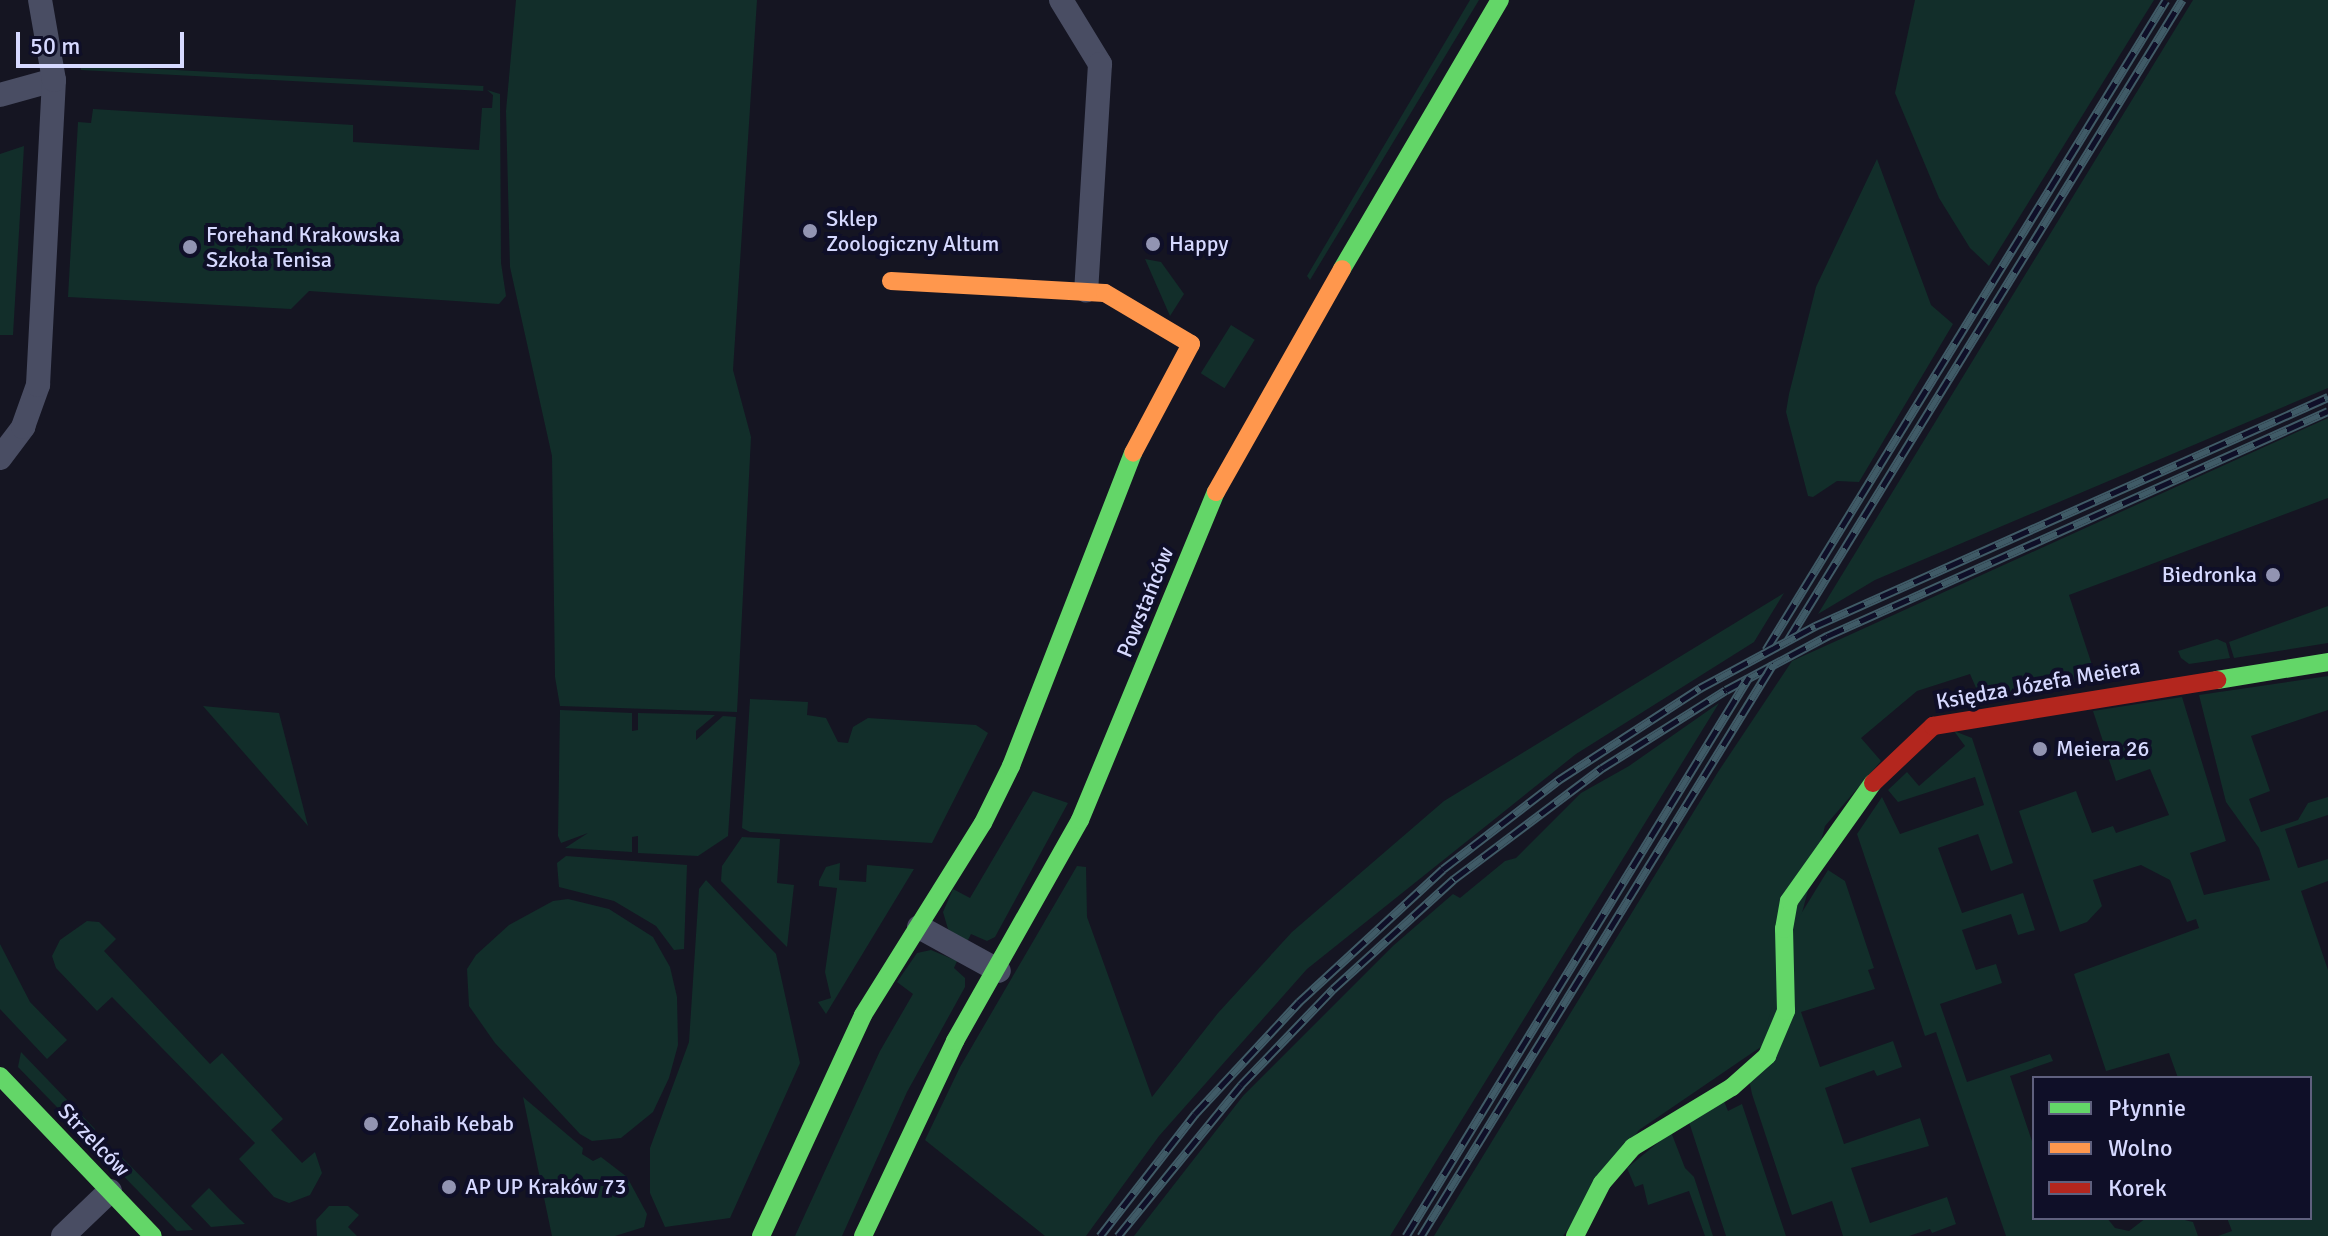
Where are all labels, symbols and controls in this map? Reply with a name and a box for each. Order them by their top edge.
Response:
scale bar [20,16,188,66]
text: 50 m [30,31,80,61]
place label: Sklep Zoologiczny Altum [826,205,999,256]
place label: Forehand Krakowska Szkoła Tenisa [206,221,400,272]
marker: Sklep Zoologiczny Altum [801,222,819,240]
place label: Happy [1169,231,1229,257]
marker: Happy [1144,235,1162,253]
marker: Forehand Krakowska Szkoła Tenisa [181,238,199,256]
street label: Powstańców [1111,543,1179,661]
place label: Biedronka [2162,562,2257,588]
marker: Biedronka [2264,566,2282,584]
street label: Księdza Józefa Meiera [1934,653,2142,715]
place label: Meiera 26 [2056,736,2149,762]
marker: Meiera 26 [2031,740,2049,758]
legend [2032,1076,2312,1220]
text: Płynnie [2108,1093,2186,1123]
street label: Strzelców [52,1098,136,1182]
place label: Zohaib Kebab [387,1111,514,1137]
marker: Zohaib Kebab [362,1115,380,1133]
text: Wolno [2108,1133,2173,1163]
text: Korek [2108,1173,2167,1203]
place label: AP UP Kraków 73 [465,1174,626,1200]
marker: AP UP Kraków 73 [440,1178,458,1196]

